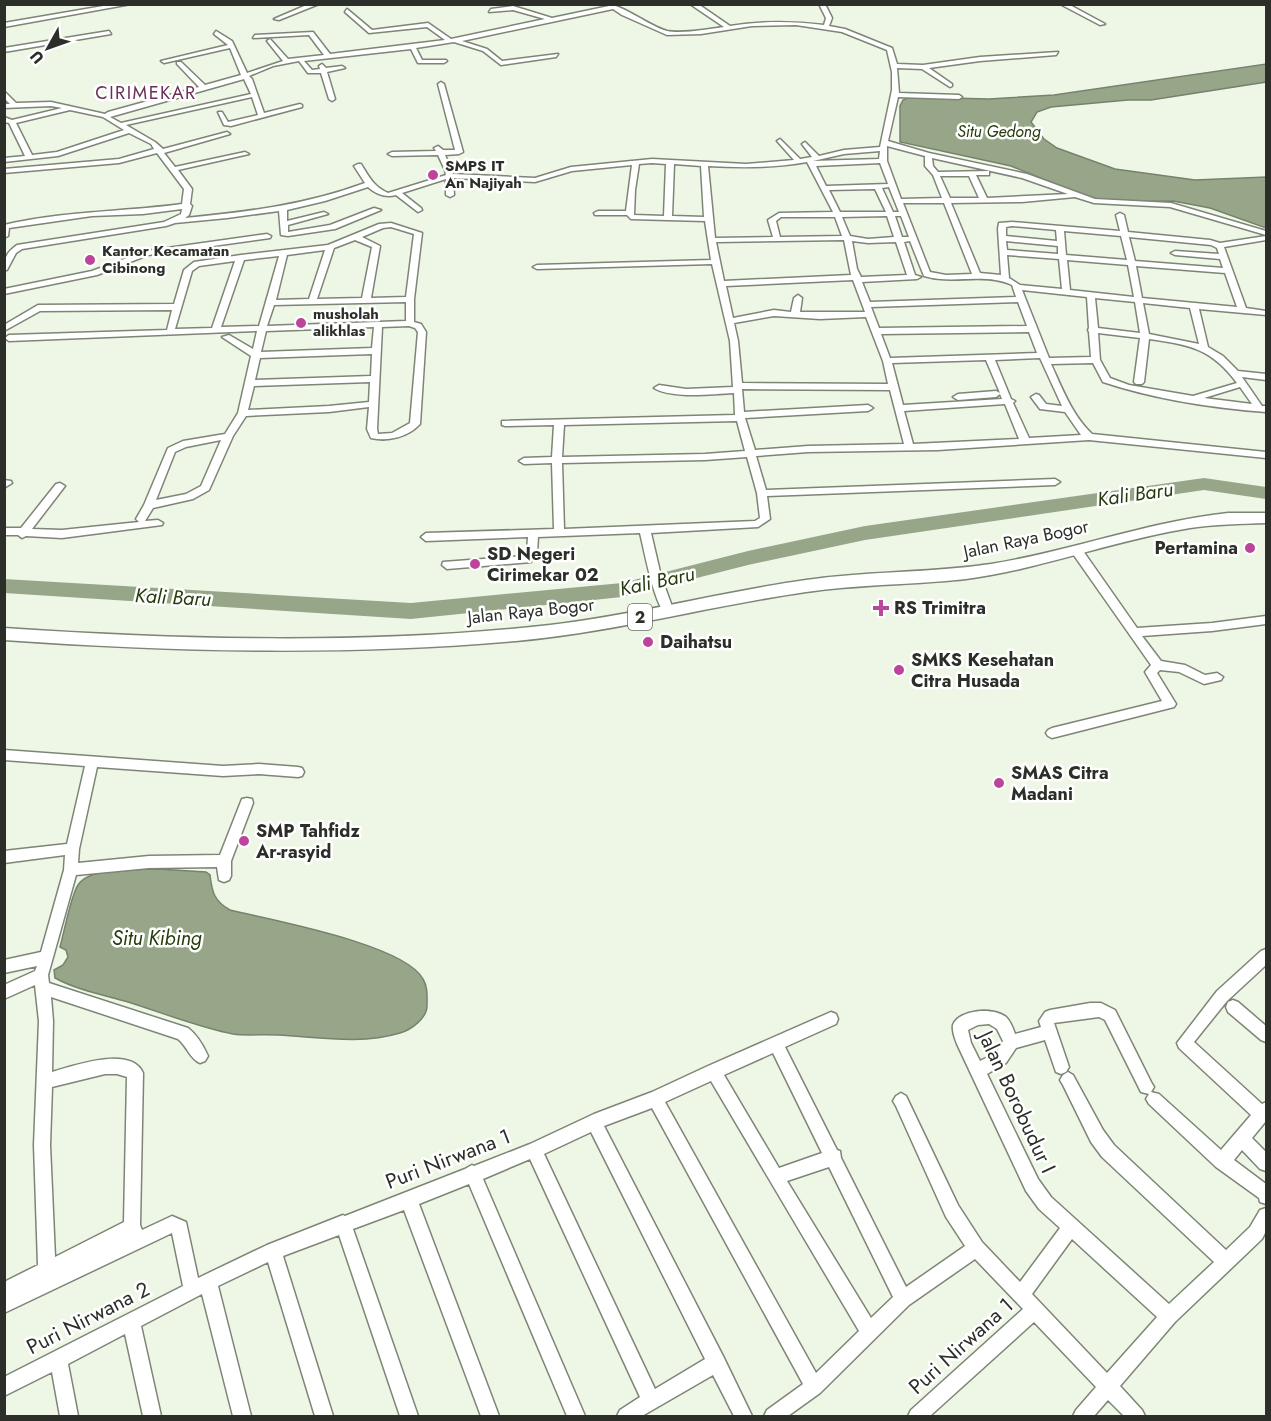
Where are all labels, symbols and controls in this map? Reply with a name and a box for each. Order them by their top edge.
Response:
north arrow [18,18,78,78]
text: U [24,46,49,69]
district label: CIRIMEKAR [95,80,197,106]
water label: Situ Gedong [957,120,1041,143]
place label: SMPS IT An Najiyah [444,155,522,194]
marker: SMPS IT An Najiyah [426,168,440,182]
place label: Kantor Kecamatan Cibinong [102,240,229,279]
marker: Kantor Kecamatan Cibinong [83,253,97,267]
place label: musholah alikhlas [313,303,379,342]
marker: musholah alikhlas [294,316,308,330]
water label: Kali Baru [1095,475,1175,514]
street label: Jalan Raya Bogor [959,513,1092,565]
place label: Pertamina [1154,535,1238,561]
place label: SD Negeri Cirimekar 02 [487,541,599,588]
marker: Pertamina [1243,541,1257,555]
marker: SD Negeri Cirimekar 02 [468,557,482,571]
water label: Kali Baru [617,559,697,604]
water label: Kali Baru [134,581,212,614]
street label: Jalan Raya Bogor [464,591,597,631]
place label: RS Trimitra [894,595,986,621]
marker: RS Trimitra [872,599,890,617]
road number: 2 [628,604,652,630]
place label: Daihatsu [660,629,732,655]
marker: Daihatsu [641,635,655,649]
place label: SMKS Kesehatan Citra Husada [911,647,1054,694]
marker: SMKS Kesehatan Citra Husada [892,663,906,677]
place label: SMAS Citra Madani [1011,760,1109,807]
marker: SMAS Citra Madani [992,776,1006,790]
place label: SMP Tahfidz Ar-rasyid [255,818,360,865]
marker: SMP Tahfidz Ar-rasyid [237,834,251,848]
water label: Situ Kibing [112,924,202,953]
street label: Jalan Borobudur I [970,1023,1063,1178]
street label: Puri Nirwana 1 [381,1121,515,1197]
street label: Puri Nirwana 2 [21,1274,155,1362]
street label: Puri Nirwana 1 [902,1291,1020,1401]

